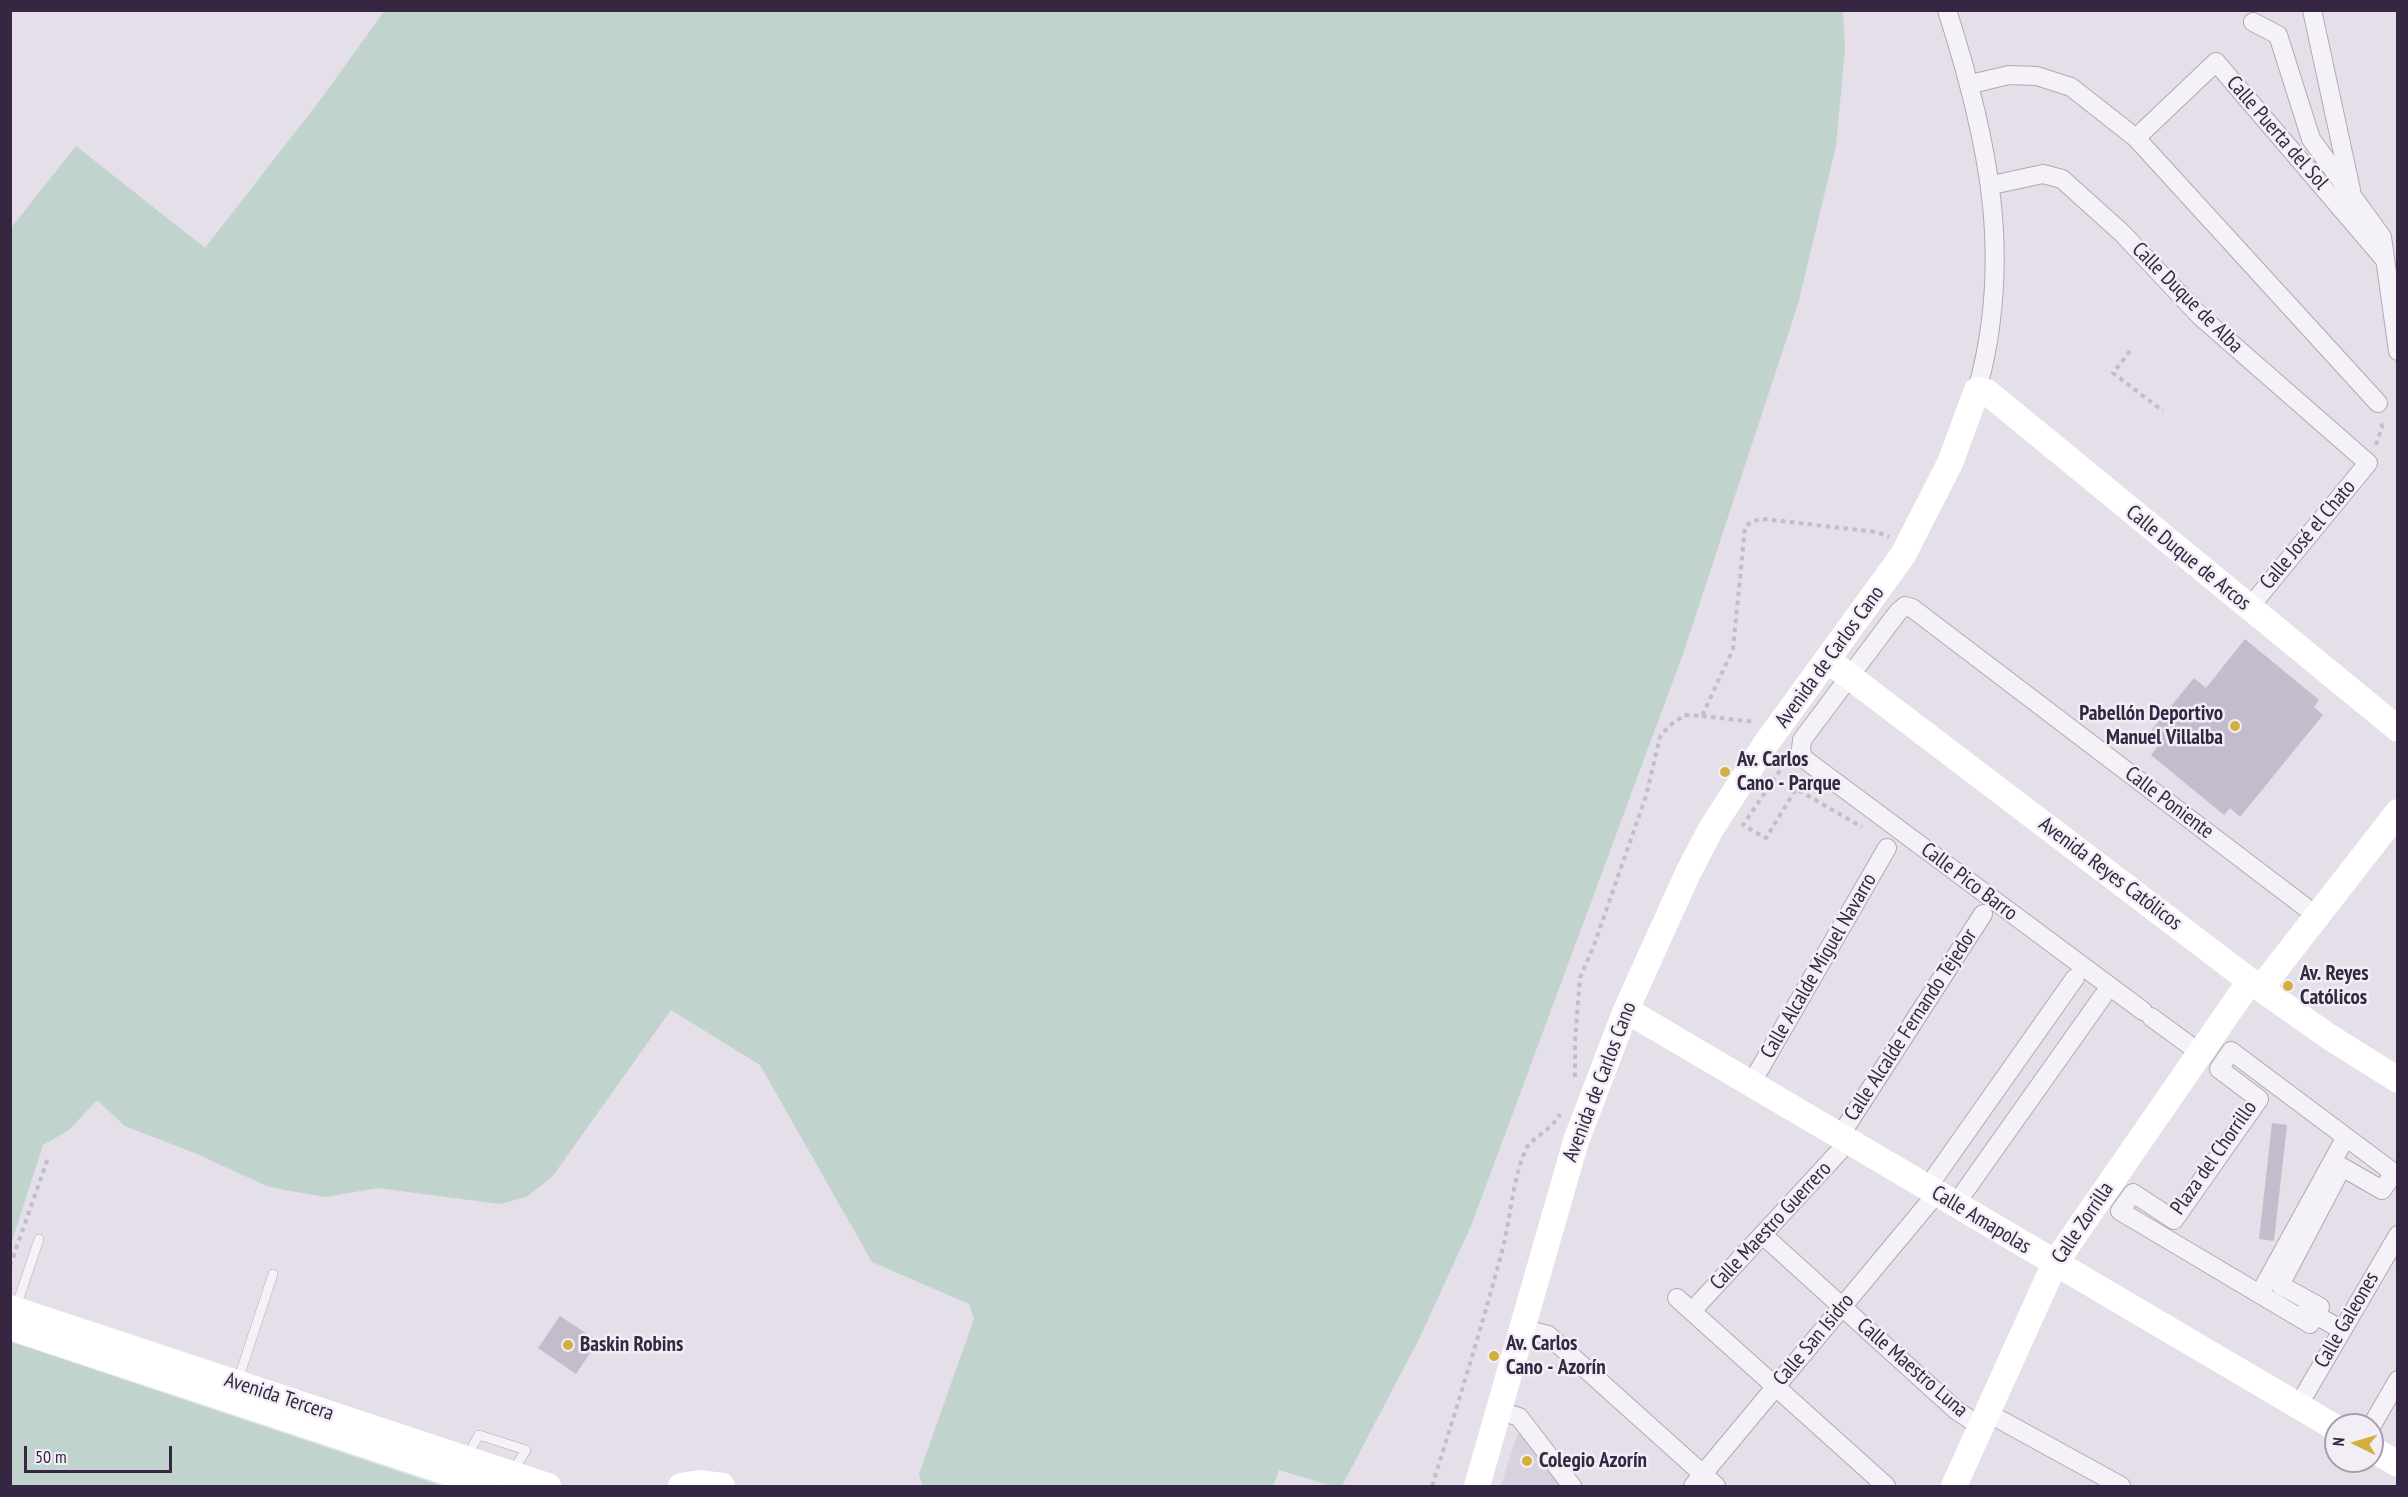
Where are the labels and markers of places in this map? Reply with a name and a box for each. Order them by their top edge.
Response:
place label: Pabellón Deportivo Manuel Villalba [2079,701,2223,751]
marker: Pabellón Deportivo Manuel Villalba [2228,719,2242,733]
place label: Av. Carlos Cano - Parque [1737,747,1841,797]
marker: Av. Carlos Cano - Parque [1718,765,1732,779]
place label: Av. Reyes Católicos [2300,961,2369,1011]
marker: Av. Reyes Católicos [2281,979,2295,993]
place label: Av. Carlos Cano - Azorín [1506,1331,1606,1381]
place label: Baskin Robins [580,1332,683,1358]
marker: Baskin Robins [561,1338,575,1352]
marker: Av. Carlos Cano - Azorín [1487,1349,1501,1363]
place label: Colegio Azorín [1539,1448,1647,1474]
marker: Colegio Azorín [1520,1454,1534,1468]

